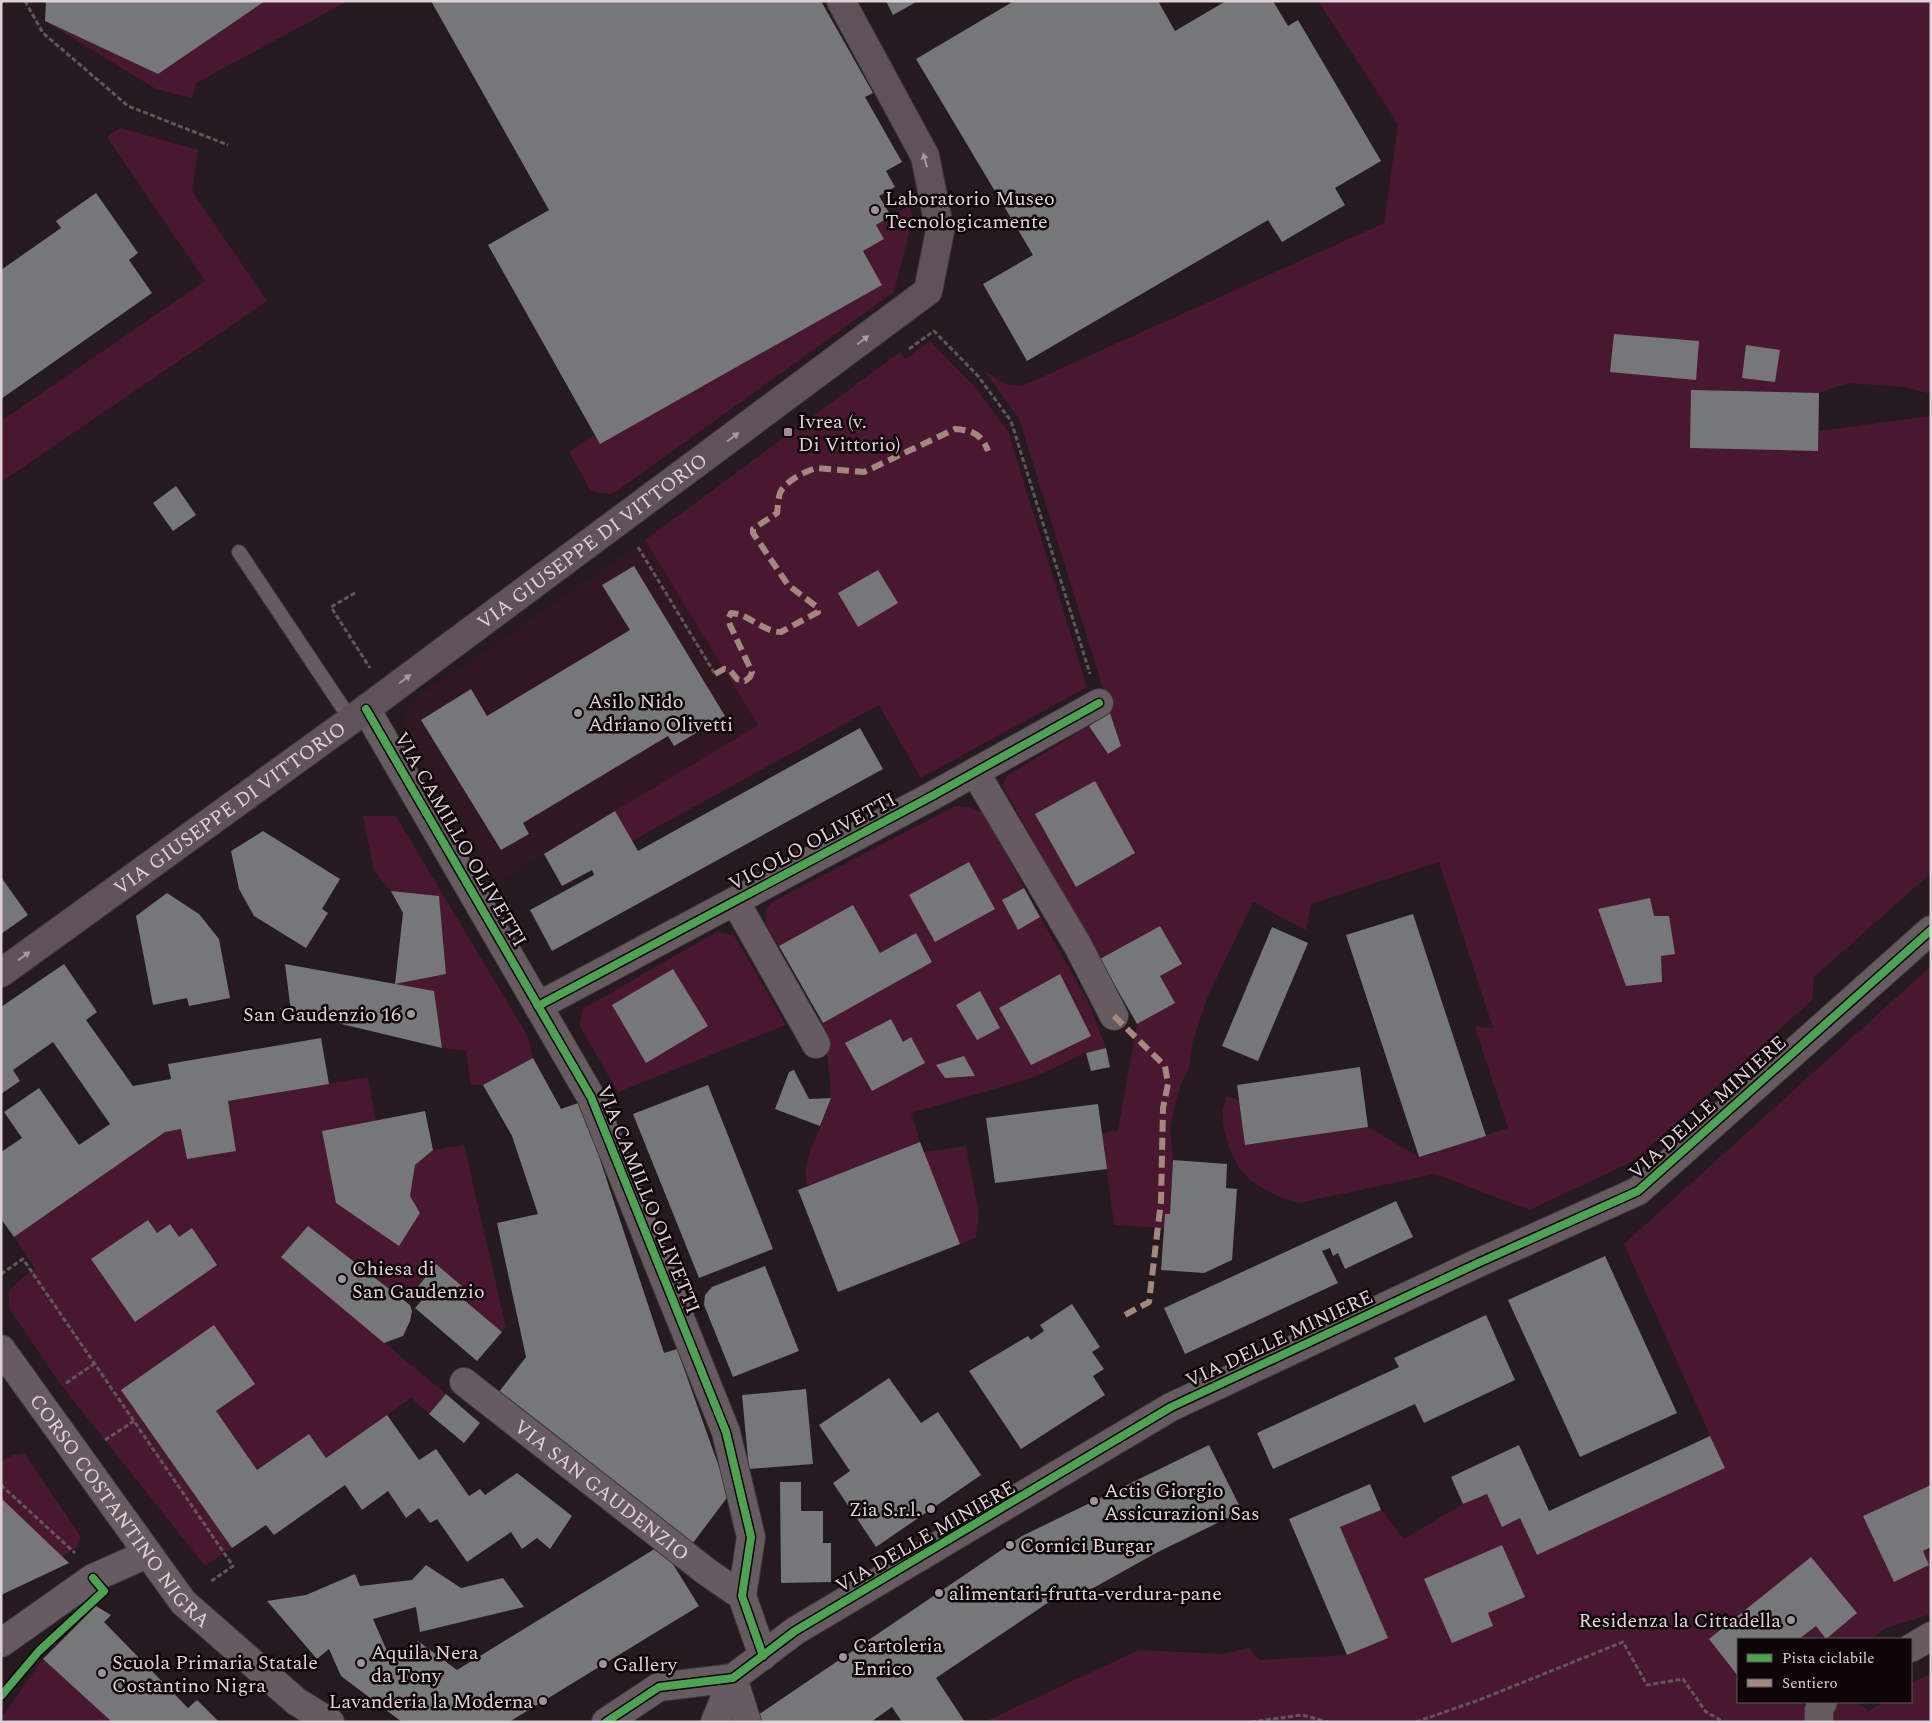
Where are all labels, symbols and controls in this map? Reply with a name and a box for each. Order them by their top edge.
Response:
one-way arrow [920,152,928,167]
place label: Laboratorio Museo Tecnologicamente [885,184,1055,237]
marker: Laboratorio Museo Tecnologicamente [869,204,881,216]
one-way arrow [856,335,870,345]
place label: Ivrea (v. Di Vittorio) [798,407,901,460]
marker: Ivrea (v. Di Vittorio) [782,426,794,438]
one-way arrow [726,432,740,442]
street label: VIA GIUSEPPE DI VITTORIO [471,446,714,638]
one-way arrow [398,674,411,685]
place label: Asilo Nido Adriano Olivetti [588,687,733,740]
marker: Asilo Nido Adriano Olivetti [572,707,584,719]
street label: VIA GIUSEPPE DI VITTORIO [108,714,353,903]
street label: VIA CAMILLO OLIVETTI [386,726,534,953]
street label: VICOLO OLIVETTI [723,785,902,899]
one-way arrow [17,951,31,961]
place label: San Gaudenzio 16 [243,1000,401,1030]
marker: San Gaudenzio 16 [405,1008,417,1020]
street label: VIA DELLE MINIERE [1622,1028,1793,1187]
street label: VIA CAMILLO OLIVETTI [588,1081,708,1318]
place label: Chiesa di San Gaudenzio [352,1254,485,1307]
marker: Chiesa di San Gaudenzio [336,1273,348,1285]
street label: VIA DELLE MINIERE [1181,1282,1378,1396]
street label: CORSO COSTANTINO NIGRA [22,1388,217,1636]
street label: VIA SAN GAUDENZIO [507,1412,695,1569]
street label: VIA DELLE MINIERE [830,1473,1021,1601]
place label: Actis Giorgio Assicurazioni Sas [1104,1476,1260,1529]
place label: Zia S.r.l. [849,1495,921,1525]
marker: Actis Giorgio Assicurazioni Sas [1088,1495,1100,1507]
marker: Zia S.r.l. [925,1503,937,1515]
place label: Cornici Burgar [1020,1531,1153,1561]
marker: Cornici Burgar [1004,1539,1016,1551]
place label: alimentari-frutta-verdura-pane [949,1579,1222,1609]
marker: alimentari-frutta-verdura-pane [933,1587,945,1599]
place label: Residenza la Cittadella [1579,1606,1781,1636]
marker: Residenza la Cittadella [1785,1614,1797,1626]
place label: Cartoleria Enrico [853,1631,943,1684]
place label: Aquila Nera da Tony [371,1638,479,1691]
legend [1737,1638,1912,1703]
text: Pista ciclabile [1782,1647,1875,1670]
place label: Scuola Primaria Statale Costantino Nigra [112,1648,318,1701]
place label: Gallery [613,1650,678,1680]
marker: Cartoleria Enrico [837,1651,849,1663]
marker: Aquila Nera da Tony [355,1657,367,1669]
marker: Gallery [597,1658,609,1670]
marker: Scuola Primaria Statale Costantino Nigra [96,1667,108,1679]
text: Sentiero [1782,1672,1838,1695]
place label: Lavanderia la Moderna [329,1687,533,1717]
marker: Lavanderia la Moderna [537,1695,549,1707]

